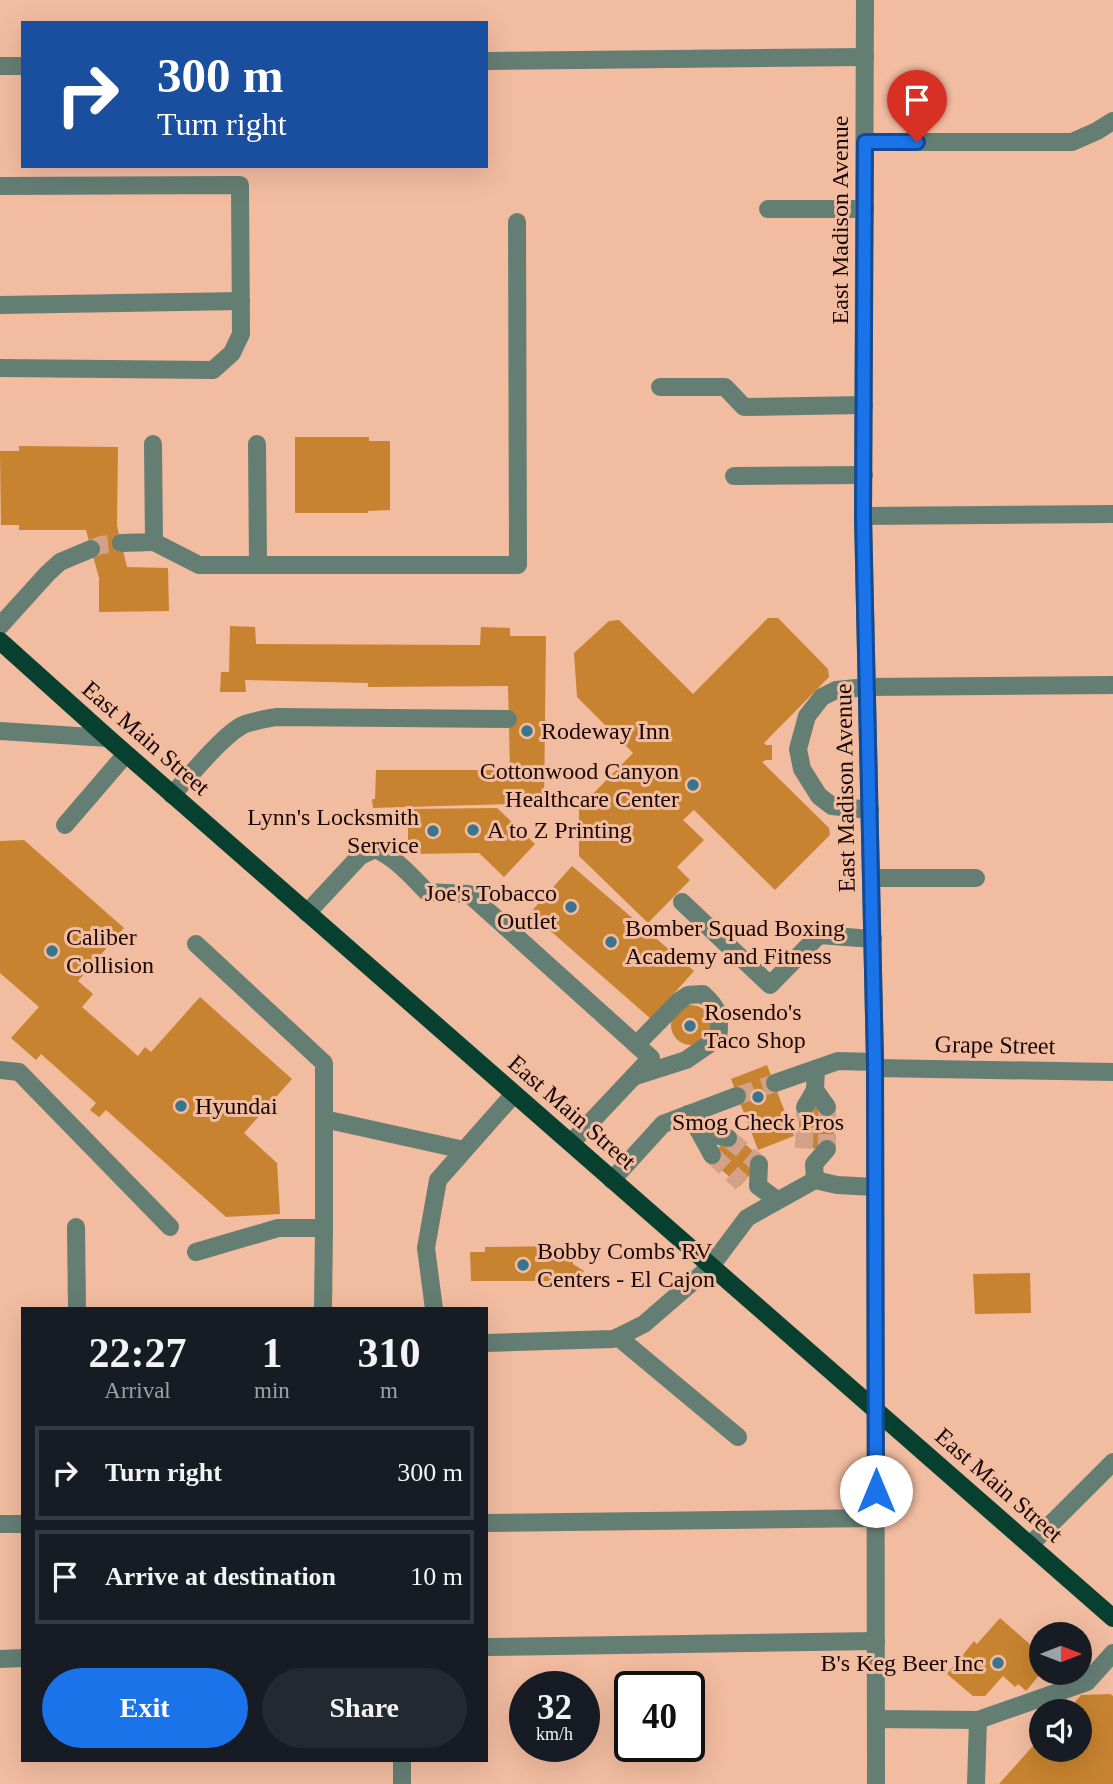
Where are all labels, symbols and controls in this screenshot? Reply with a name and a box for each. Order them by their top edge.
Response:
text: 300 m [157,48,284,103]
icon: right [42,49,133,140]
pin [887,70,947,142]
icon: arrive [898,81,936,119]
text: Turn right [157,106,287,142]
street label: East Madison Avenue [827,116,853,324]
street label: East Main Street [77,676,215,800]
street label: East Madison Avenue [830,683,860,893]
place label: Rodeway Inn [541,718,670,744]
marker: Rodeway Inn [519,723,535,739]
place label: Cottonwood Canyon Healthcare Center [480,758,679,812]
marker: Cottonwood Canyon Healthcare Center [685,777,701,793]
place label: Lynn's Locksmith Service [247,804,419,858]
place label: A to Z Printing [487,817,632,843]
marker: A to Z Printing [465,822,481,838]
marker: Lynn's Locksmith Service [425,823,441,839]
place label: Joe's Tobacco Outlet [425,880,557,934]
marker: Joe's Tobacco Outlet [563,899,579,915]
place label: Bomber Squad Boxing Academy and Fitness [625,915,845,969]
place label: Caliber Collision [66,924,154,978]
marker: Bomber Squad Boxing Academy and Fitness [603,934,619,950]
marker: Caliber Collision [44,943,60,959]
place label: Rosendo's Taco Shop [704,999,806,1053]
marker: Rosendo's Taco Shop [682,1018,698,1034]
street label: Grape Street [934,1031,1056,1059]
street label: East Main Street [503,1050,641,1174]
marker: Smog Check Pros [750,1089,766,1105]
place label: Hyundai [195,1093,278,1119]
marker: Hyundai [173,1098,189,1114]
place label: Smog Check Pros [672,1109,844,1135]
place label: Bobby Combs RV Centers - El Cajon [537,1238,715,1292]
marker: Bobby Combs RV Centers - El Cajon [515,1257,531,1273]
text: 22:27 [89,1330,187,1376]
text: 1 [261,1330,282,1376]
text: 310 [357,1330,420,1376]
text: Arrival [104,1378,171,1403]
text: min [254,1378,290,1403]
text: m [380,1378,398,1403]
street label: East Main Street [930,1423,1068,1547]
icon: right [46,1454,84,1492]
position arrow [839,1454,913,1528]
text: Turn right [105,1458,222,1487]
text: 300 m [397,1458,463,1487]
icon: arrive [46,1558,84,1596]
text: Arrive at destination [105,1562,336,1591]
text: 10 m [410,1562,463,1591]
north arrow [1029,1622,1092,1685]
map controls [1029,1622,1092,1762]
place label: B's Keg Beer Inc [820,1650,984,1676]
marker: B's Keg Beer Inc [990,1655,1006,1671]
button: Exit [42,1668,248,1748]
button: Share [262,1668,467,1748]
speed limit sign: 40 [614,1671,705,1762]
text: 32 [537,1688,572,1727]
button: sound [1029,1699,1092,1762]
text: km/h [536,1724,573,1744]

